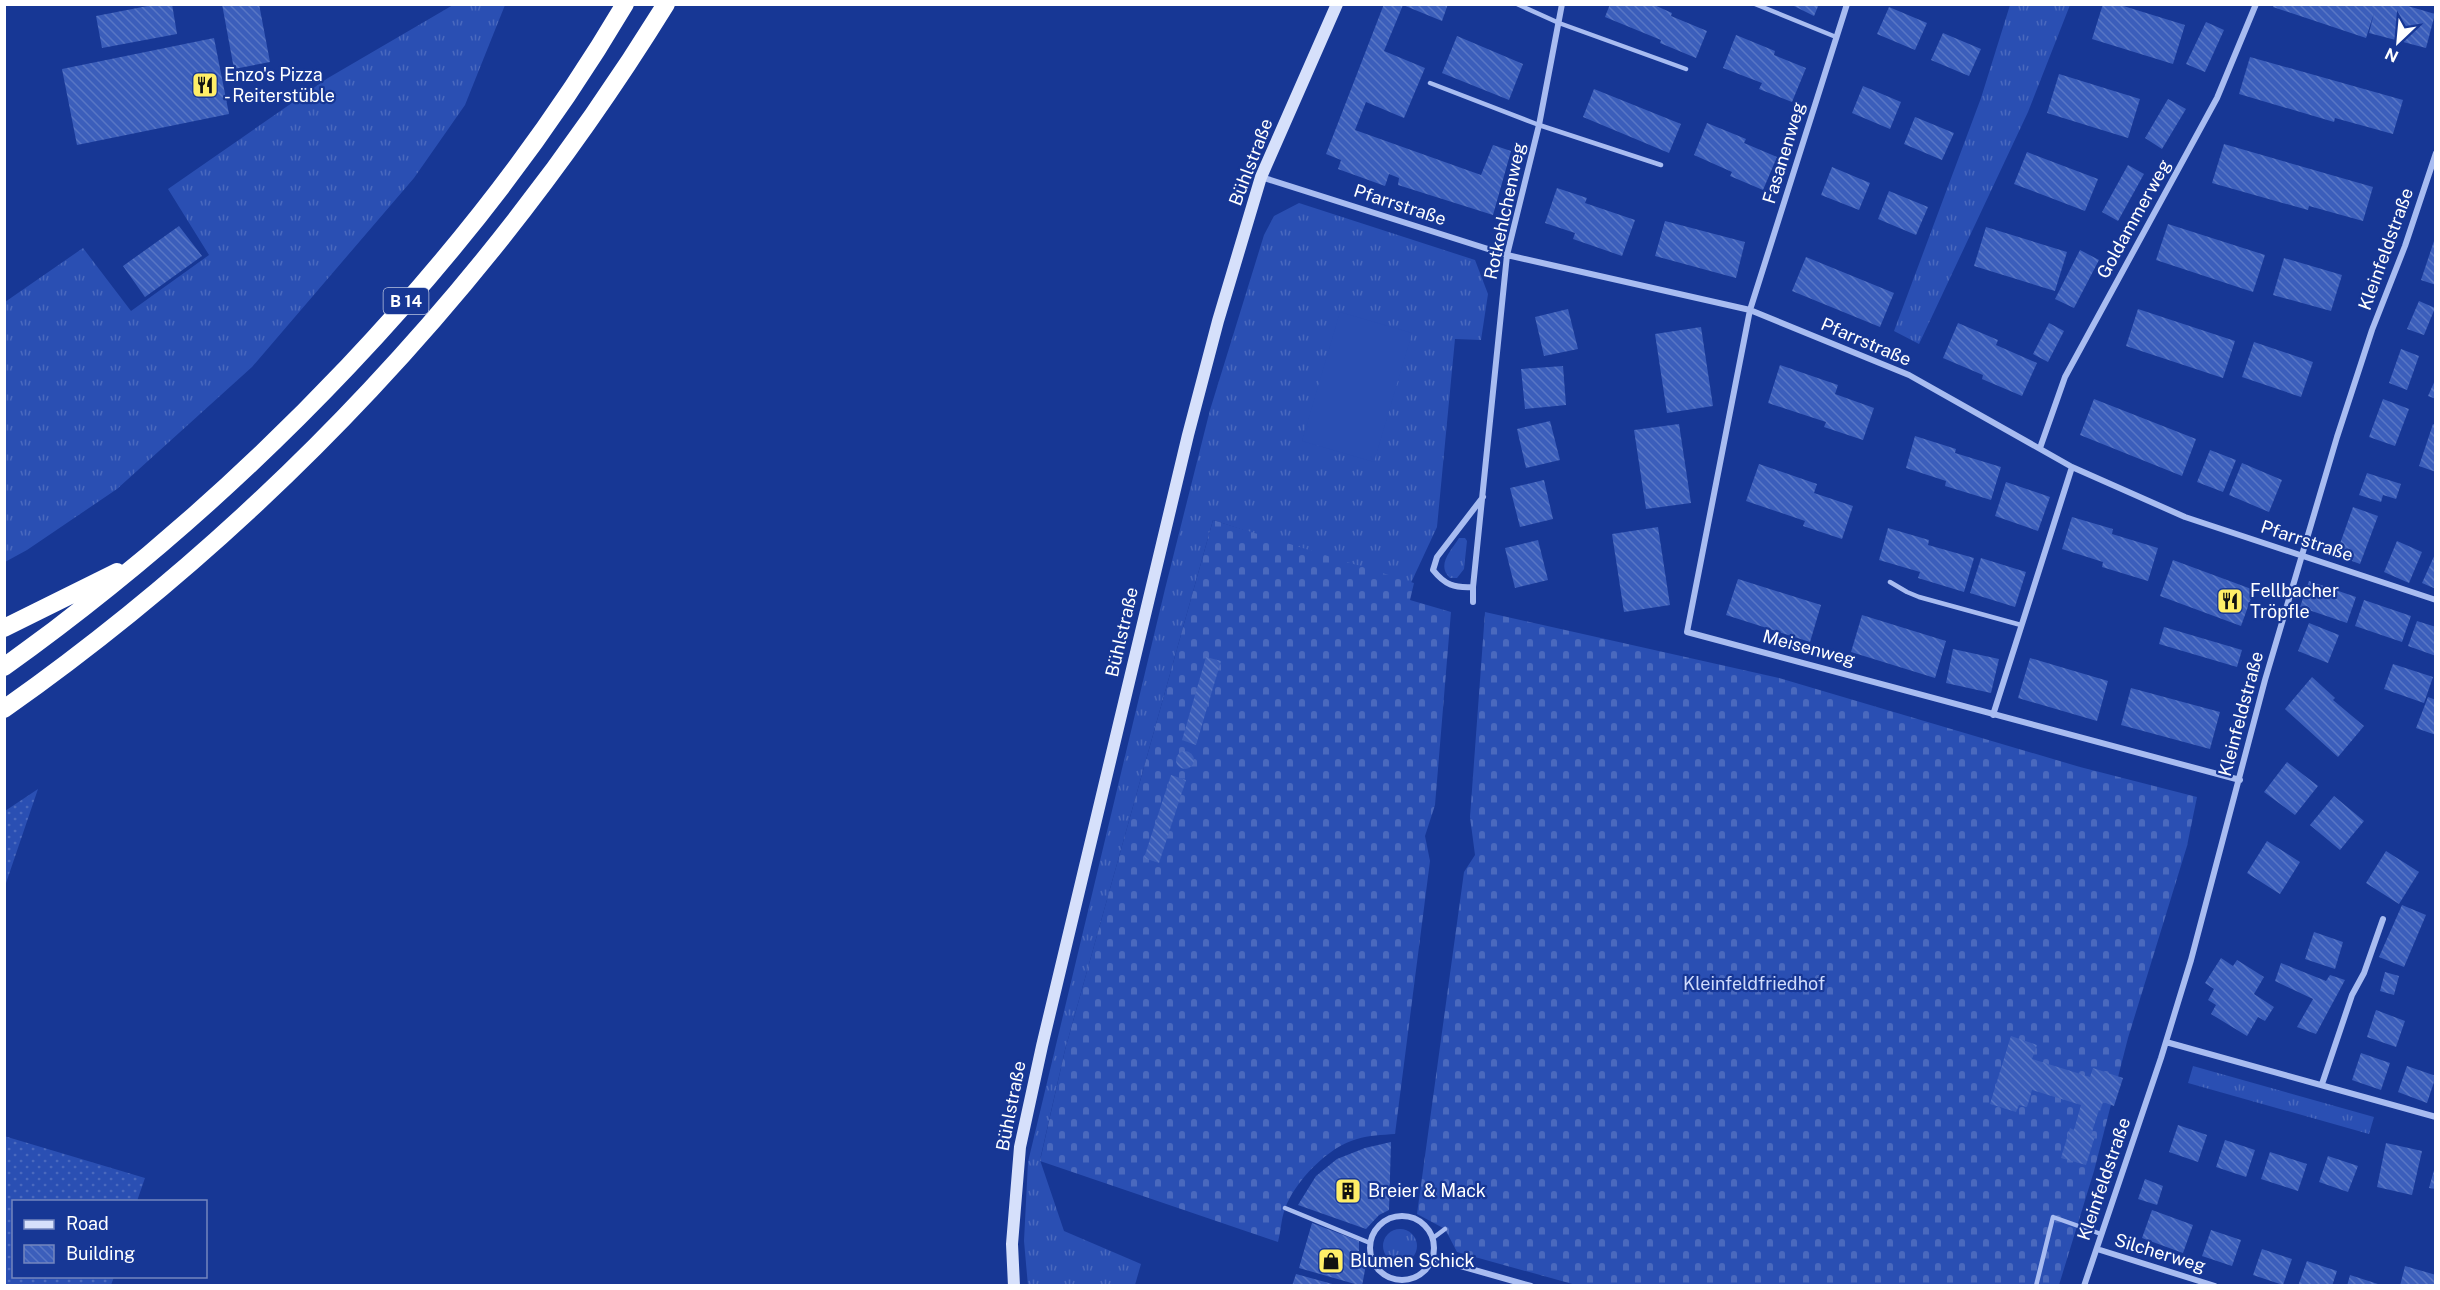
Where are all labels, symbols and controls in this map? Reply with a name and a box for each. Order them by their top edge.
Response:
north arrow [2368,12,2428,72]
text: N [2382,44,2401,66]
place label: Enzo's Pizza - Reiterstüble [224,64,335,106]
restaurant icon: Enzo's Pizza - Reiterstüble [190,70,220,100]
street label: Fasanenweg [1758,99,1809,206]
street label: Bühlstraße [1224,115,1277,208]
street label: Rotkehlchenweg [1480,141,1529,281]
street label: Goldammerweg [2092,156,2175,282]
street label: Pfarrstraße [1351,180,1449,229]
street label: Kleinfeldstraße [2354,185,2417,313]
road number: B 14 [384,288,428,314]
street label: Pfarrstraße [1818,313,1915,370]
street label: Pfarrstraße [2258,516,2356,565]
place label: Fellbacher Tröpfle [2250,580,2339,622]
street label: Bühlstraße [1101,585,1142,679]
restaurant icon: Fellbacher Tröpfle [2215,586,2245,616]
street label: Meisenweg [1761,625,1858,670]
street label: Kleinfeldstraße [2214,649,2267,779]
park label: Kleinfeldfriedhof [1683,973,1825,994]
street label: Bühlstraße [991,1059,1030,1153]
street label: Kleinfeldstraße [2073,1115,2134,1243]
building icon: Breier & Mack [1333,1176,1363,1206]
place label: Breier & Mack [1368,1180,1486,1201]
legend [12,1200,207,1278]
text: Road [66,1213,109,1234]
street label: Silcherweg [2112,1229,2208,1276]
text: Building [66,1243,135,1264]
shop icon: Blumen Schick [1316,1246,1346,1276]
place label: Blumen Schick [1350,1250,1475,1271]

